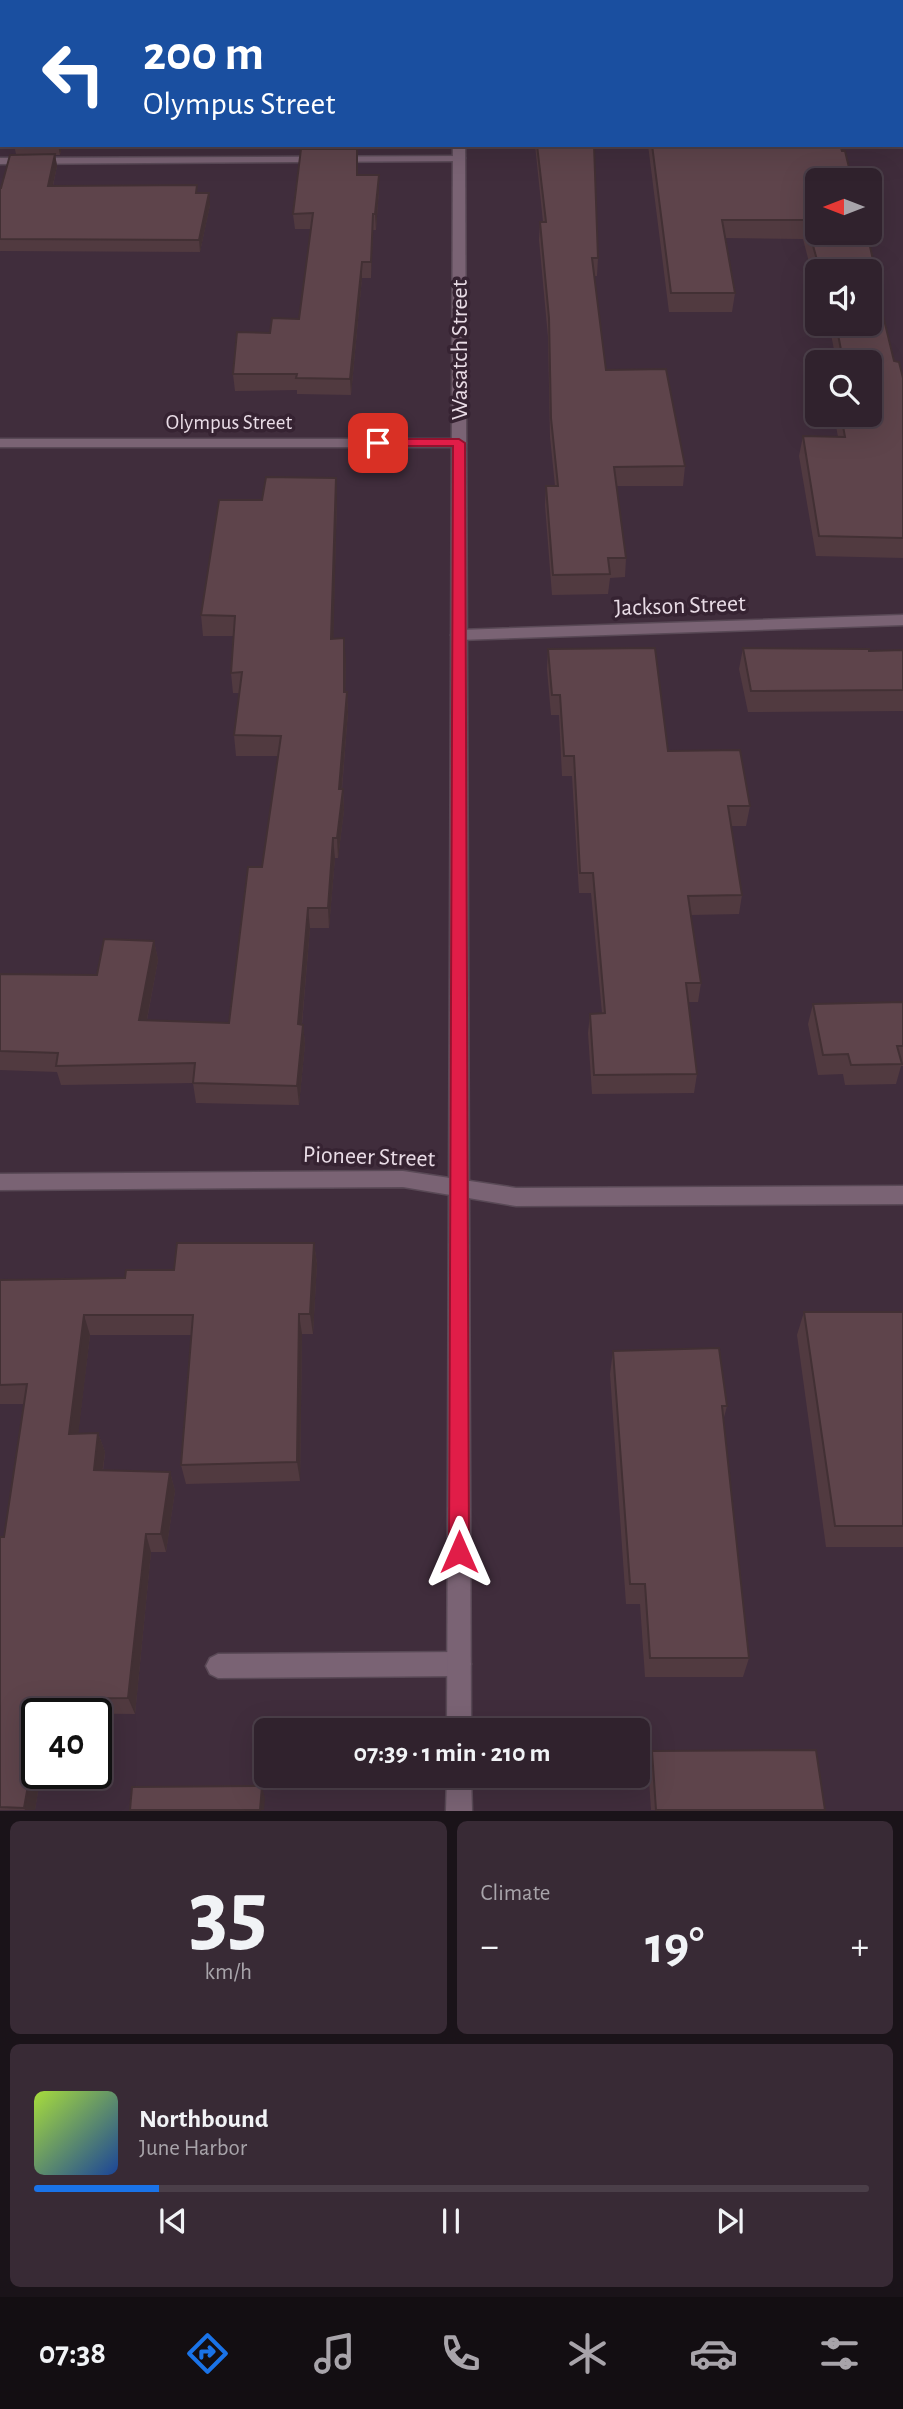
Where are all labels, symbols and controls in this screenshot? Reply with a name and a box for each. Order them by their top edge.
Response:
icon: left [28,28,119,119]
text: 200 m [143,30,264,79]
text: Olympus Street [143,88,336,120]
north arrow [805,168,882,245]
map controls [805,168,882,427]
button: sound [805,259,882,336]
street label: Wasatch Street [448,279,472,420]
button: search [805,350,882,427]
street label: Olympus Street [166,412,292,433]
pin [348,413,408,473]
icon: arrive [359,424,397,462]
street label: Jackson Street [614,592,746,620]
street label: Pioneer Street [302,1143,436,1171]
position arrow [422,1515,496,1589]
speed limit sign: 40 [21,1698,112,1789]
text: 07:39 · 1 min · 210 m [354,1740,550,1766]
text: 35 [189,1868,268,1959]
text: Climate [481,1882,550,1905]
text: 19° [645,1920,704,1972]
text: − [481,1928,499,1966]
text: + [851,1928,869,1966]
text: km/h [205,1961,252,1984]
text: Northbound [139,2106,268,2132]
text: June Harbor [139,2137,247,2160]
icon: previous [154,2202,192,2240]
icon: pause [432,2202,470,2240]
icon: next [711,2202,749,2240]
icon: directions [183,2329,232,2378]
icon: music [310,2329,359,2378]
icon: phone [436,2329,485,2378]
icon: climate [563,2329,612,2378]
icon: car [689,2329,738,2378]
icon: filters [815,2329,864,2378]
text: 07:38 [39,2337,106,2369]

